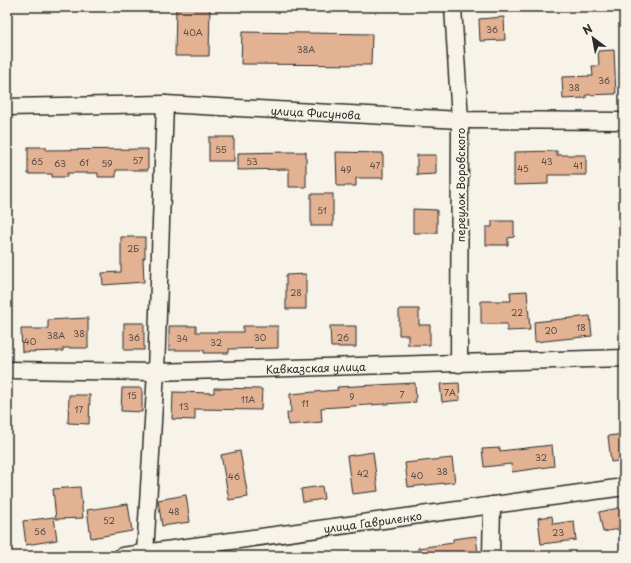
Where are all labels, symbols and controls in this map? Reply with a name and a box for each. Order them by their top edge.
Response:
north arrow [573,18,613,58]
text: N [579,19,596,39]
house number: 36 [486,22,498,36]
house number: 40А [183,25,203,39]
house number: 38А [297,42,315,56]
house number: 36 [598,73,610,87]
house number: 38 [568,80,580,94]
street label: улица Фисунова [270,101,361,123]
street label: переулок Воровского [452,128,469,242]
house number: 55 [215,142,227,156]
house number: 57 [133,153,143,167]
house number: 65 [31,154,43,168]
house number: 53 [246,154,258,168]
house number: 43 [541,154,553,168]
house number: 61 [79,155,89,169]
house number: 63 [54,156,66,170]
house number: 59 [101,156,113,170]
house number: 47 [370,158,380,172]
house number: 41 [573,158,583,172]
house number: 45 [517,161,529,175]
house number: 49 [340,162,352,176]
house number: 51 [317,203,327,217]
house number: 2Б [127,241,139,255]
house number: 28 [290,285,302,299]
house number: 22 [511,305,523,319]
house number: 18 [576,320,586,334]
house number: 20 [545,323,558,337]
house number: 38 [73,326,85,340]
house number: 38А [47,328,65,342]
house number: 36 [128,330,140,344]
house number: 30 [254,330,267,344]
house number: 26 [337,330,349,344]
house number: 34 [176,331,188,345]
house number: 40 [24,334,37,348]
house number: 32 [210,335,222,349]
street label: Кавказская улица [266,357,366,377]
house number: 7А [444,385,456,399]
house number: 7 [399,387,405,401]
house number: 15 [127,388,137,402]
house number: 9 [349,389,355,403]
house number: 11А [241,392,255,406]
house number: 11 [301,396,309,410]
house number: 13 [179,399,189,413]
house number: 17 [75,402,84,416]
house number: 32 [535,450,547,464]
house number: 38 [436,464,448,478]
house number: 42 [357,466,369,480]
house number: 40 [411,468,424,482]
house number: 46 [228,469,240,483]
house number: 48 [168,504,180,518]
street label: улица Гавриленко [322,506,423,537]
house number: 52 [103,513,115,527]
house number: 56 [34,524,46,538]
house number: 23 [552,525,564,539]

